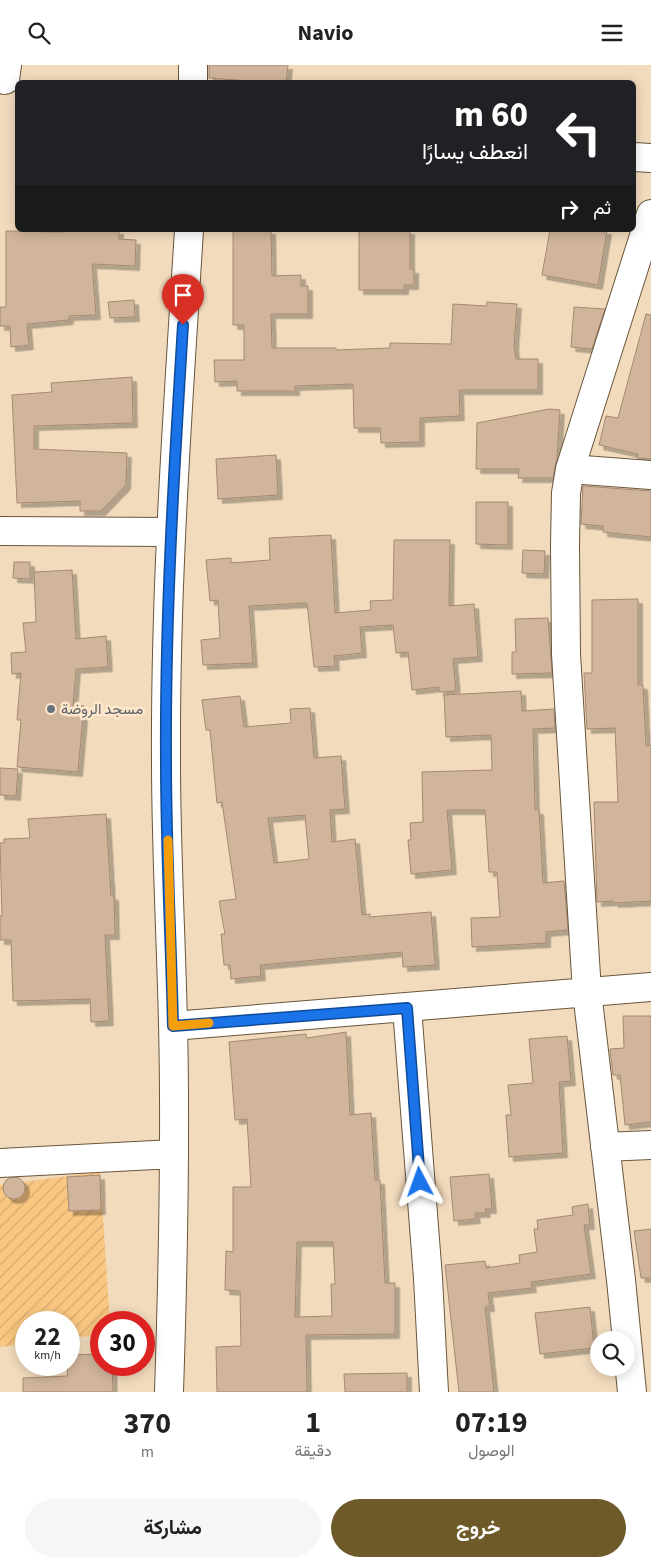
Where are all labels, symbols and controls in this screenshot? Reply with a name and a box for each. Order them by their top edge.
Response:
text: Navio [298,17,354,49]
icon: search [25,19,53,47]
icon: menu [598,19,626,47]
text: 60 m [454,90,528,140]
icon: left [546,100,611,165]
text: انعطف يسارًا [422,136,528,168]
icon: right [555,195,583,223]
text: ثم [593,195,611,222]
pin [162,274,204,325]
icon: arrive [169,281,197,309]
place label: مسجد الروضة [61,699,143,720]
marker: مسجد الروضة [45,703,57,715]
position arrow [393,1155,445,1207]
speed limit sign: 30 [90,1311,155,1376]
text: 22 [34,1319,61,1355]
map controls [590,1331,635,1376]
button: search [590,1331,635,1376]
text: km/h [34,1347,61,1364]
text: 1 [305,1401,321,1444]
text: 07:19 [455,1401,527,1444]
text: 370 [124,1402,171,1445]
text: دقيقة [295,1440,332,1462]
text: الوصول [468,1440,514,1462]
text: m [141,1441,154,1463]
button: مشاركة [25,1499,321,1557]
button: خروج [331,1499,626,1557]

